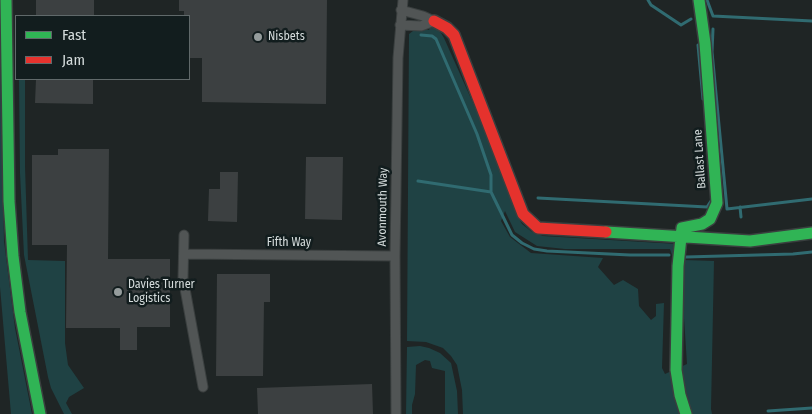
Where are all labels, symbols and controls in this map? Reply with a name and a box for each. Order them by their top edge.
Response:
legend [15,15,190,80]
text: Fast [62,26,86,44]
place label: Nisbets [268,30,305,44]
marker: Nisbets [252,31,264,43]
text: Jam [62,51,85,69]
street label: Ballast Lane [691,129,709,189]
street label: Avonmouth Way [375,167,391,247]
street label: Fifth Way [267,236,311,250]
place label: Davies Turner Logistics [128,278,195,306]
marker: Davies Turner Logistics [112,286,124,298]

